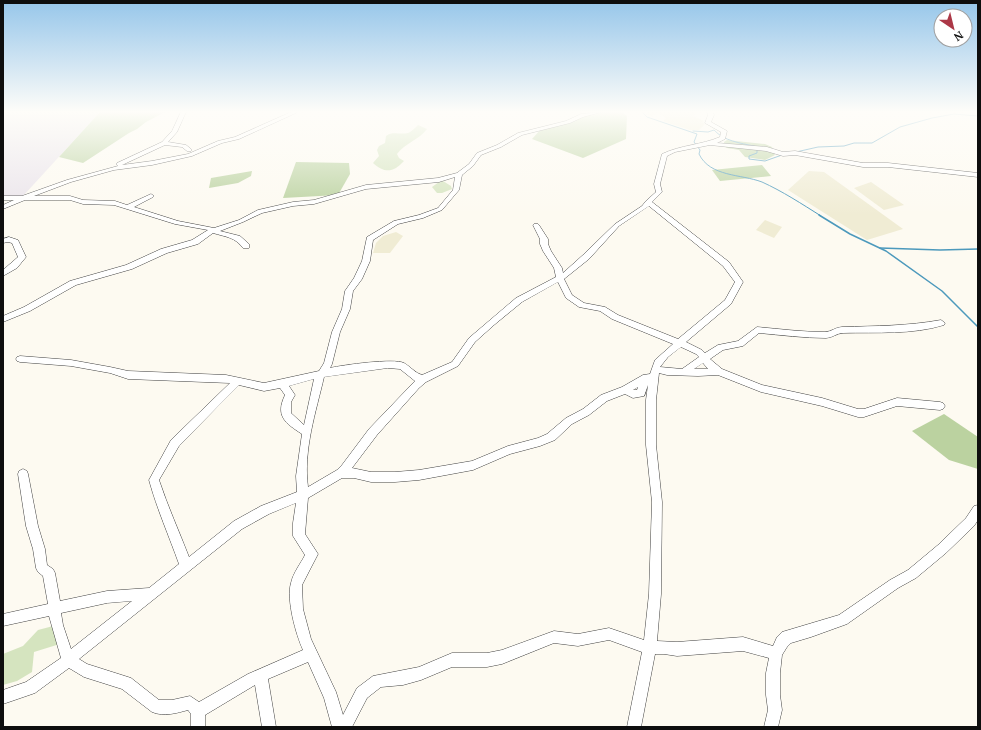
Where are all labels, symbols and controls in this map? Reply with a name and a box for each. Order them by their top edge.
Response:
north arrow [933,8,973,48]
text: N [951,28,966,45]

